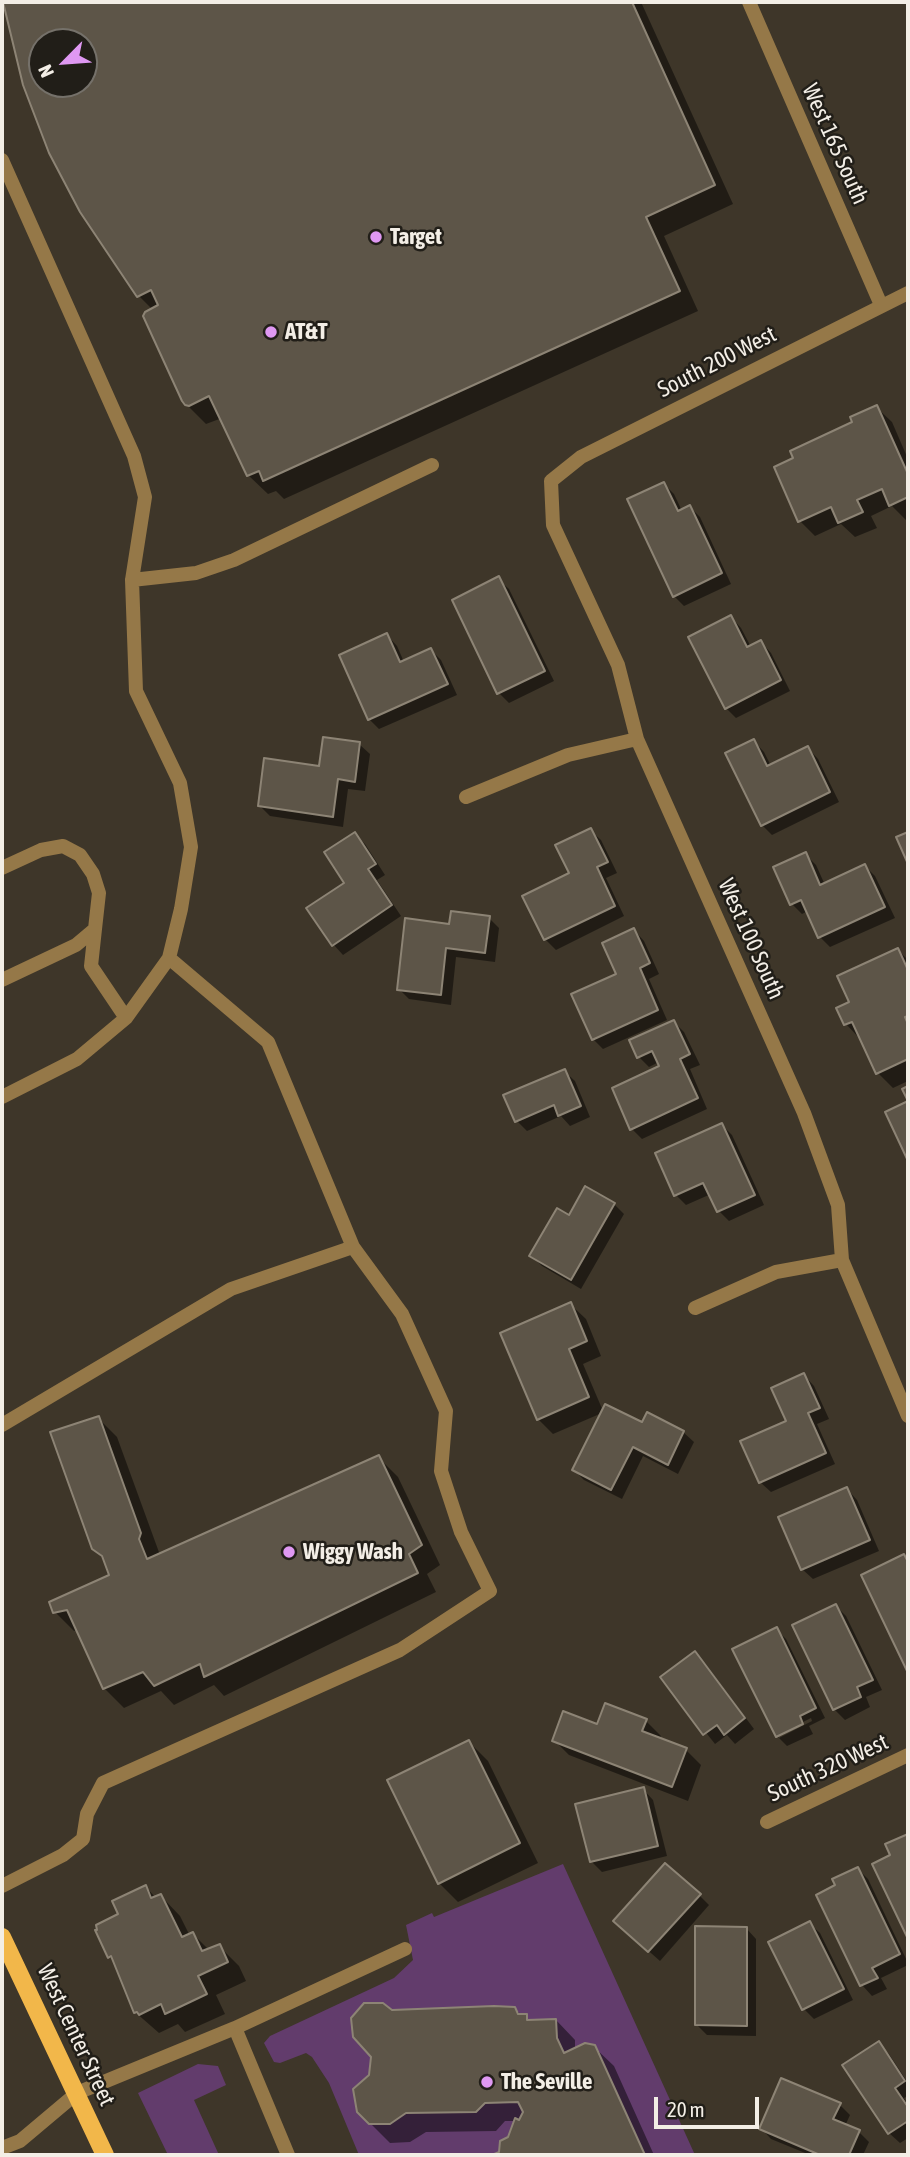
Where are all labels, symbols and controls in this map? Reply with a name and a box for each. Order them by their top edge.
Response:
north arrow [28,28,98,98]
text: N [33,61,58,81]
street label: West 165 South [796,79,874,209]
place label: Target [390,223,442,251]
marker: Target [368,229,384,245]
place label: AT&T [285,318,328,346]
street label: South 200 West [653,320,781,404]
marker: AT&T [263,324,279,340]
street label: West 100 South [712,874,790,1004]
place label: Wiggy Wash [303,1538,403,1566]
marker: Wiggy Wash [281,1544,297,1560]
street label: South 320 West [764,1728,892,1808]
street label: West Center Street [31,1960,121,2110]
place label: The Seville [501,2068,592,2096]
marker: The Seville [479,2074,495,2090]
scale bar [658,2084,763,2128]
text: 20 m [667,2097,705,2121]

